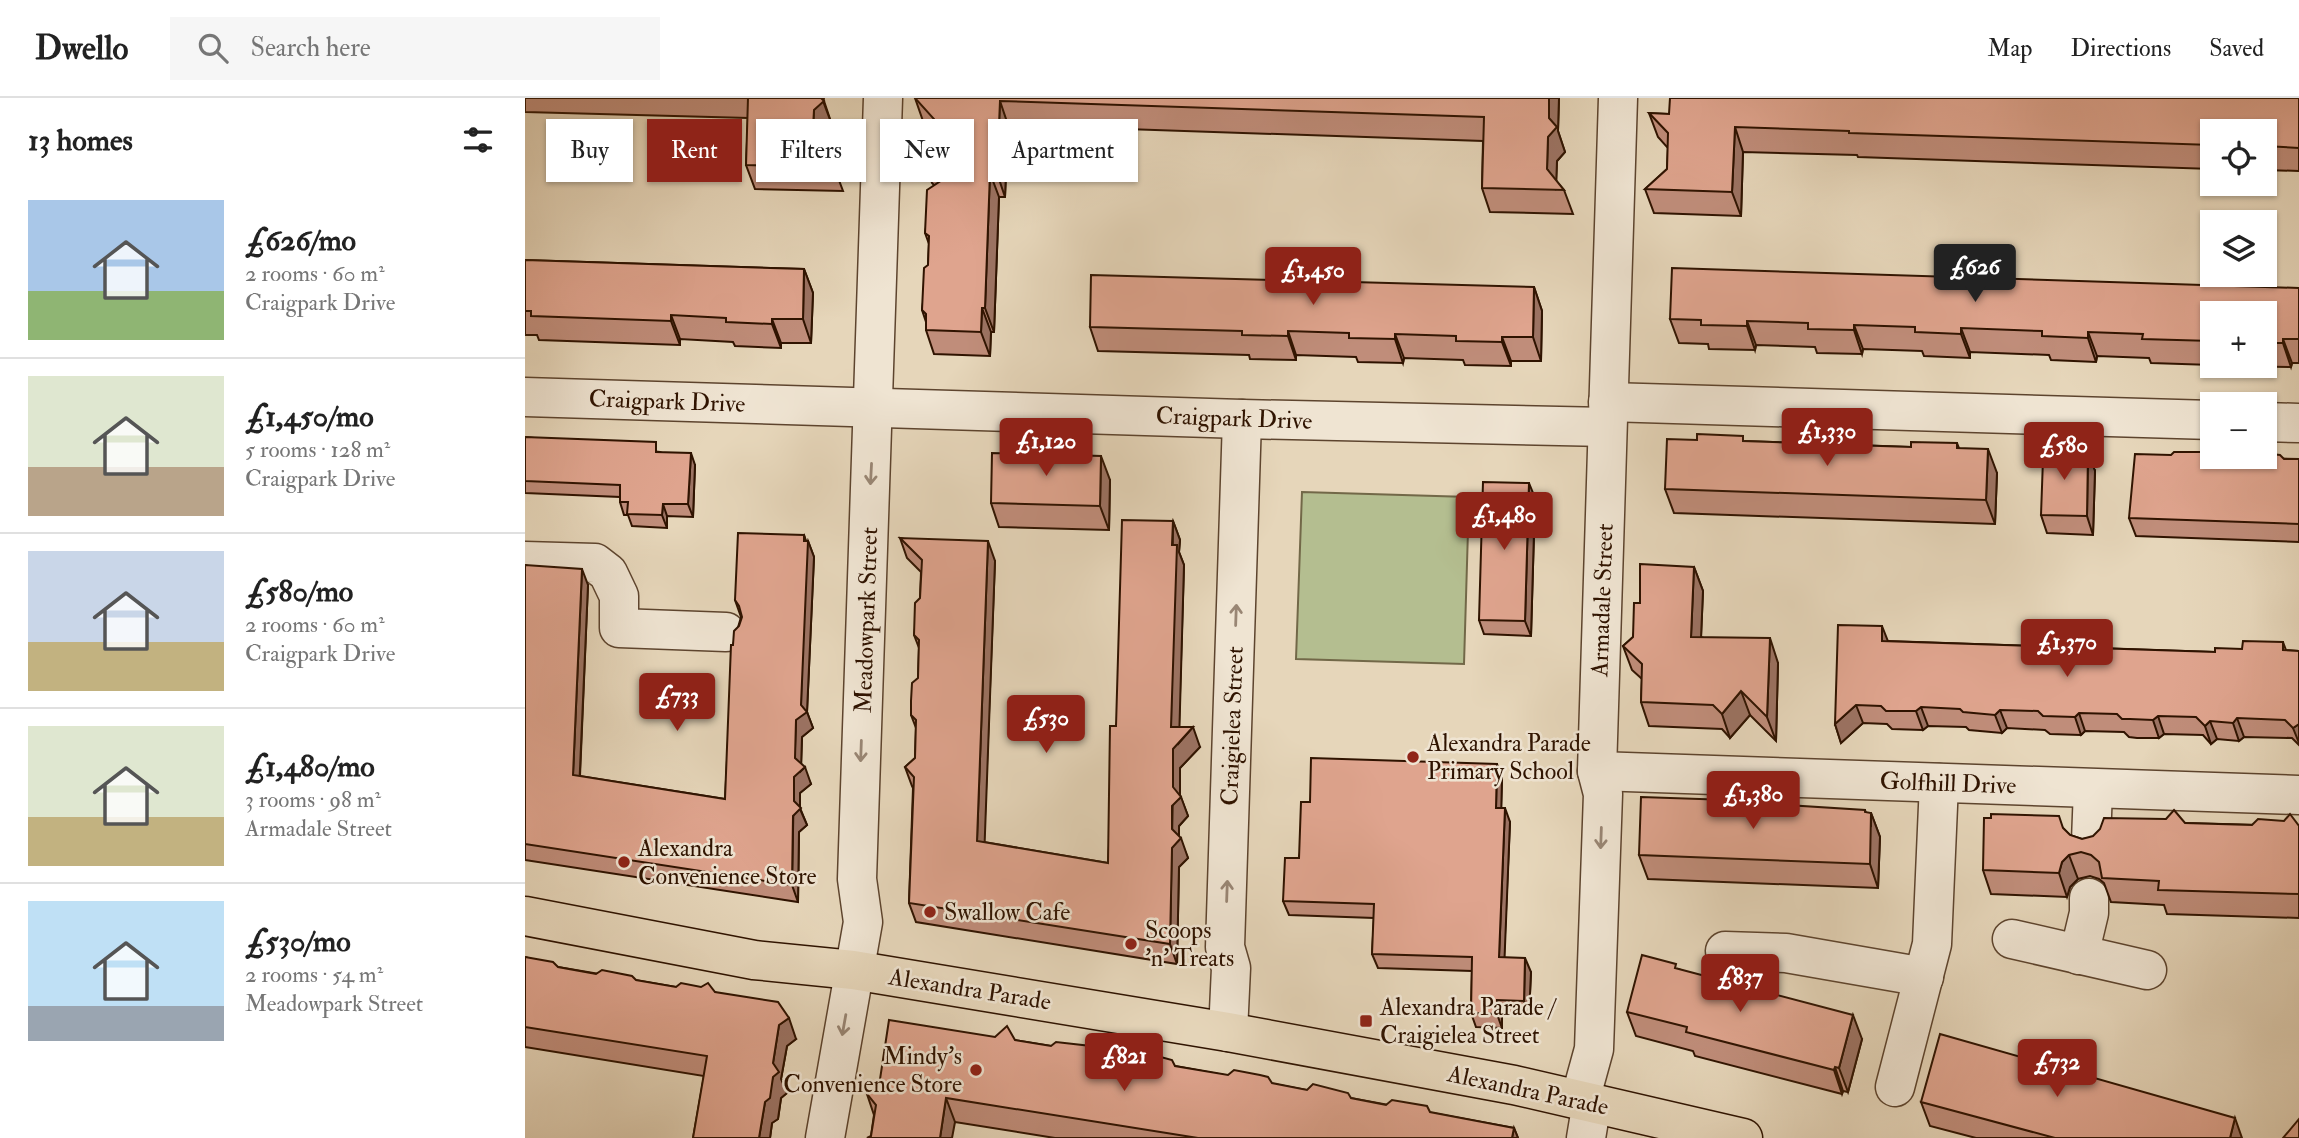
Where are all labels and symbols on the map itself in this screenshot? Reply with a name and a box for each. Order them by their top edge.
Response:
pin: £626 [1934,244,2016,304]
pin: £1,450 [1256,248,1370,307]
street label: Craigpark Drive [588,383,746,420]
street label: Craigpark Drive [1155,400,1313,437]
pin: £1,330 [1770,408,1884,468]
pin: £1,120 [989,418,1103,478]
pin: £580 [2023,422,2105,482]
one-way arrow [865,463,878,486]
pin: £1,480 [1447,492,1561,552]
street label: Armadale Street [1584,523,1621,678]
street label: Meadowpark Street [848,526,885,714]
one-way arrow [1229,603,1242,626]
pin: £1,370 [2010,620,2124,679]
street label: Craigielea Street [1214,646,1251,806]
pin: £733 [636,674,718,733]
pin: £530 [1005,696,1087,755]
place label: Alexandra Parade Primary School [1426,728,1591,787]
one-way arrow [855,739,868,762]
marker: Alexandra Parade Primary School [1405,749,1421,765]
street label: Golfhill Drive [1879,766,2017,801]
pin: £1,380 [1696,772,1810,831]
one-way arrow [1595,826,1608,849]
place label: Alexandra Convenience Store [637,833,817,892]
marker: Alexandra Convenience Store [616,854,632,870]
one-way arrow [1220,880,1233,903]
place label: Swallow Cafe [944,897,1070,928]
marker: Swallow Cafe [922,904,938,920]
place label: Scoops 'n' Treats [1145,915,1234,974]
marker: Scoops 'n' Treats [1123,936,1139,952]
pin: £837 [1699,954,1781,1014]
street label: Alexandra Parade [886,961,1053,1018]
place label: Alexandra Parade / Craigielea Street [1379,992,1558,1051]
one-way arrow [837,1013,850,1036]
marker: Alexandra Parade / Craigielea Street [1358,1013,1374,1029]
pin: £821 [1083,1034,1165,1093]
pin: £732 [2016,1040,2098,1099]
place label: Mindy's Convenience Store [783,1041,962,1100]
street label: Alexandra Parade [1444,1058,1611,1123]
marker: Mindy's Convenience Store [968,1062,984,1078]

